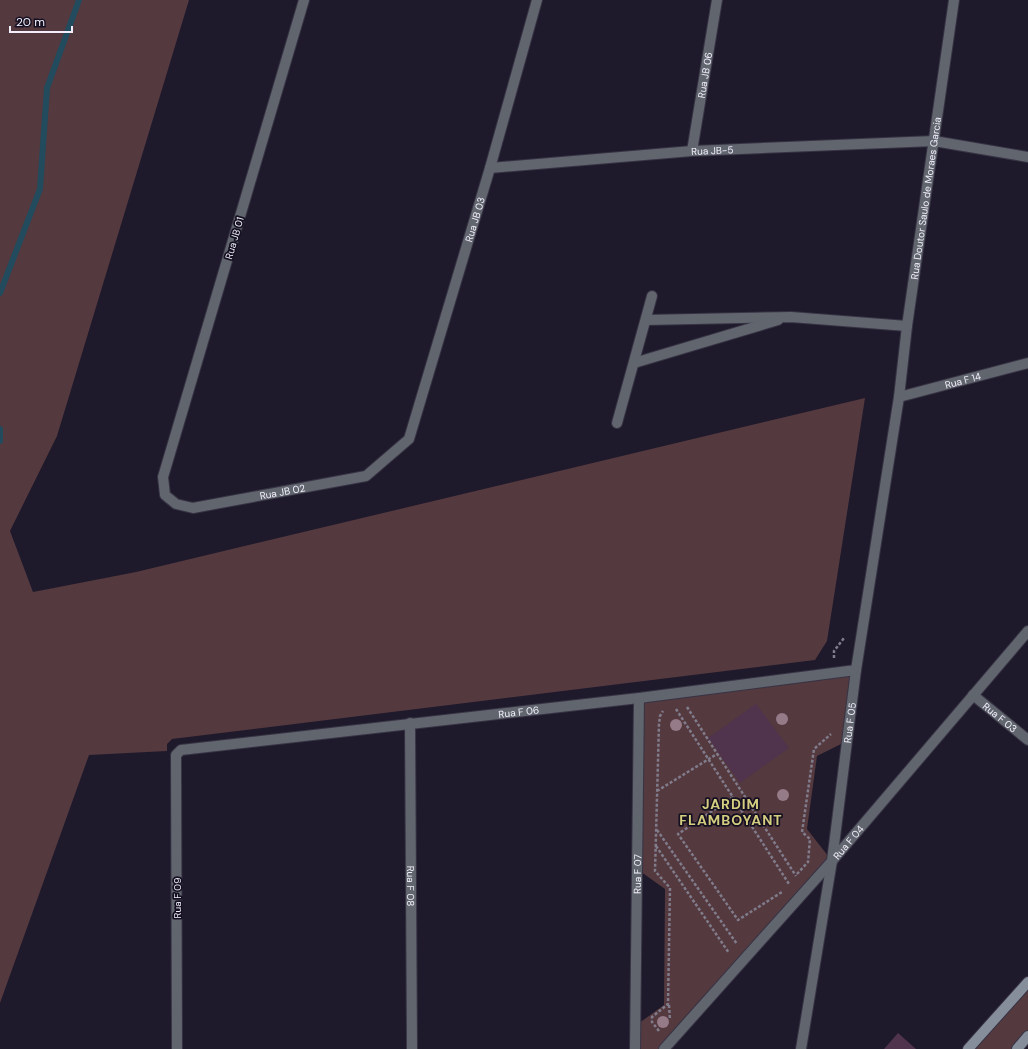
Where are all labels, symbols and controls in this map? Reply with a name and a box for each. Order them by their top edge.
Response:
scale bar [10,8,72,34]
text: 20 m [16,14,45,30]
street label: Rua JB 06 [695,51,715,99]
street label: Rua Doutor Saulo de Moraes Garcia [908,116,944,280]
street label: Rua JB-5 [691,143,734,158]
street label: Rua JB 03 [462,195,488,244]
street label: Rua JB 01 [222,215,247,261]
street label: Rua F 14 [943,370,983,392]
street label: Rua JB 02 [259,481,306,503]
street label: Rua F 03 [980,700,1020,735]
street label: Rua F 05 [841,702,859,744]
street label: Rua F 06 [498,703,540,721]
district label: JARDIM FLAMBOYANT [679,795,783,829]
street label: Rua F 04 [830,823,867,862]
street label: Rua F 07 [631,854,644,894]
street label: Rua F 08 [404,866,417,906]
street label: Rua F 09 [171,878,184,918]

